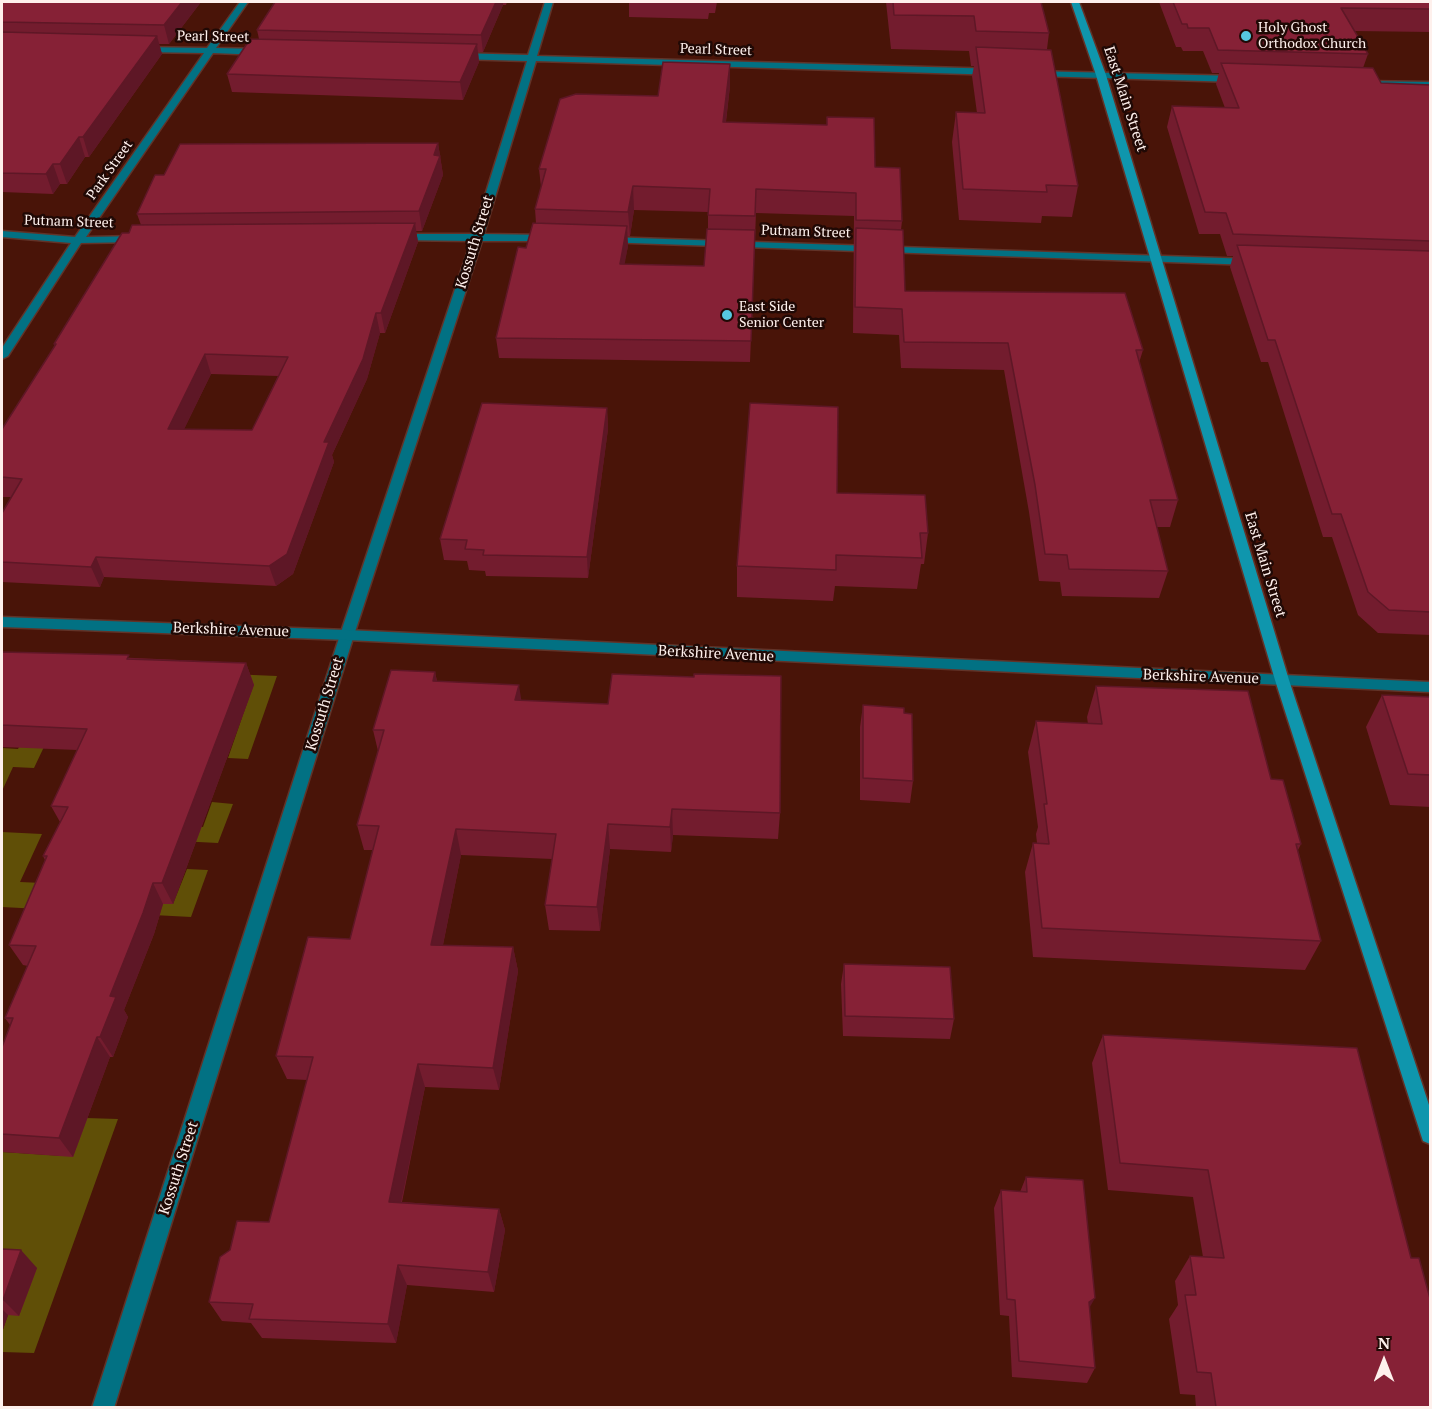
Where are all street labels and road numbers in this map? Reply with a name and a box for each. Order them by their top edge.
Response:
street label: Pearl Street [177,28,249,46]
street label: Pearl Street [680,40,752,60]
street label: East Main Street [1099,44,1151,154]
street label: Park Street [83,137,137,203]
street label: Kossuth Street [452,193,498,291]
street label: Putnam Street [24,212,114,232]
street label: Putnam Street [761,222,851,242]
street label: East Main Street [1240,510,1290,620]
street label: Berkshire Avenue [173,619,289,641]
street label: Berkshire Avenue [658,642,774,666]
street label: Kossuth Street [302,655,348,753]
street label: Berkshire Avenue [1143,666,1259,688]
street label: Kossuth Street [155,1119,203,1217]

